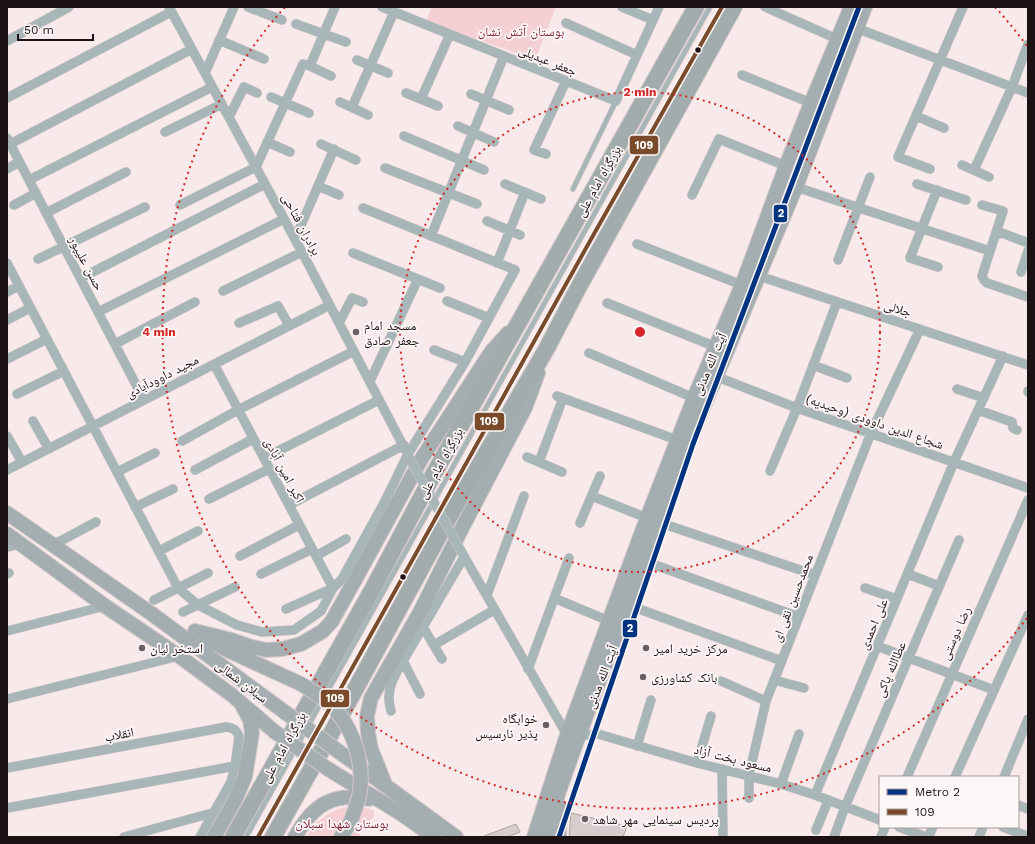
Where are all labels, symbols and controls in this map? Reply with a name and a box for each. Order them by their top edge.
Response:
scale bar [18,16,93,42]
text: 50 m [24,23,54,37]
park label: بوستان آتش نشان [478,24,564,40]
street label: جعفر عبدیلی [516,42,579,80]
unlabelled marker [693,45,703,55]
text: 2 min [624,85,656,99]
line badge: 109 [629,135,659,155]
text: 109 [635,139,654,152]
street label: بزرگراه امام علی [573,143,625,220]
street label: برادران فتاحی [278,191,324,258]
line badge: 2 [773,204,788,223]
text: 2 [778,207,785,220]
street label: حسن علیپور [65,233,107,293]
street label: جلالی [882,297,913,321]
place label: مسجد امام جعفر صادق [364,318,420,349]
text: 4 min [142,325,176,339]
centre of rings [633,325,647,339]
marker: مسجد امام جعفر صادق [351,327,361,337]
street label: آیت الله مدنی [690,330,731,398]
street label: مجید داوودآبادی [124,352,201,402]
street label: شجاع الدین داوودی (وحیدیه) [803,391,946,454]
line badge: 109 [474,412,505,431]
text: 109 [480,415,499,428]
street label: بزرگراه امام علی [415,425,467,502]
street label: اکبر امین آبادی [260,435,308,506]
street label: محمدحسین نقی ای [769,552,817,645]
unlabelled marker [398,572,408,582]
street label: علی احمدی [856,596,892,652]
street label: رضا دوستی [937,604,975,663]
line badge: 2 [622,619,638,638]
text: 2 [627,622,634,635]
street label: عطاالله پاکی [872,639,910,700]
place label: استخر لیان [150,641,203,657]
place label: مرکز خرید امیر [653,641,728,657]
marker: استخر لیان [137,643,147,653]
street label: آیت الله مدنی [583,643,622,711]
marker: مرکز خرید امیر [641,643,651,653]
street label: سبلان شمالی [212,657,271,707]
place label: بانک کشاورزی [651,670,717,686]
marker: بانک کشاورزی [638,672,648,682]
line badge: 109 [320,689,350,708]
text: 109 [326,692,345,705]
street label: بزرگراه امام علی [258,709,310,786]
place label: خوابگاه پذیر نارسیس [475,711,538,742]
marker: خوابگاه پذیر نارسیس [541,720,551,730]
street label: انقلاب [103,724,135,745]
street label: مسعود بخت آزاد [692,742,773,776]
legend [879,776,1019,828]
text: Metro 2 [915,785,960,799]
text: 109 [915,805,935,819]
place label: پردیس سینمایی مهر شاهد [593,812,719,828]
marker: پردیس سینمایی مهر شاهد [580,814,590,824]
park label: بوستان شهدا سبلان [295,816,389,832]

